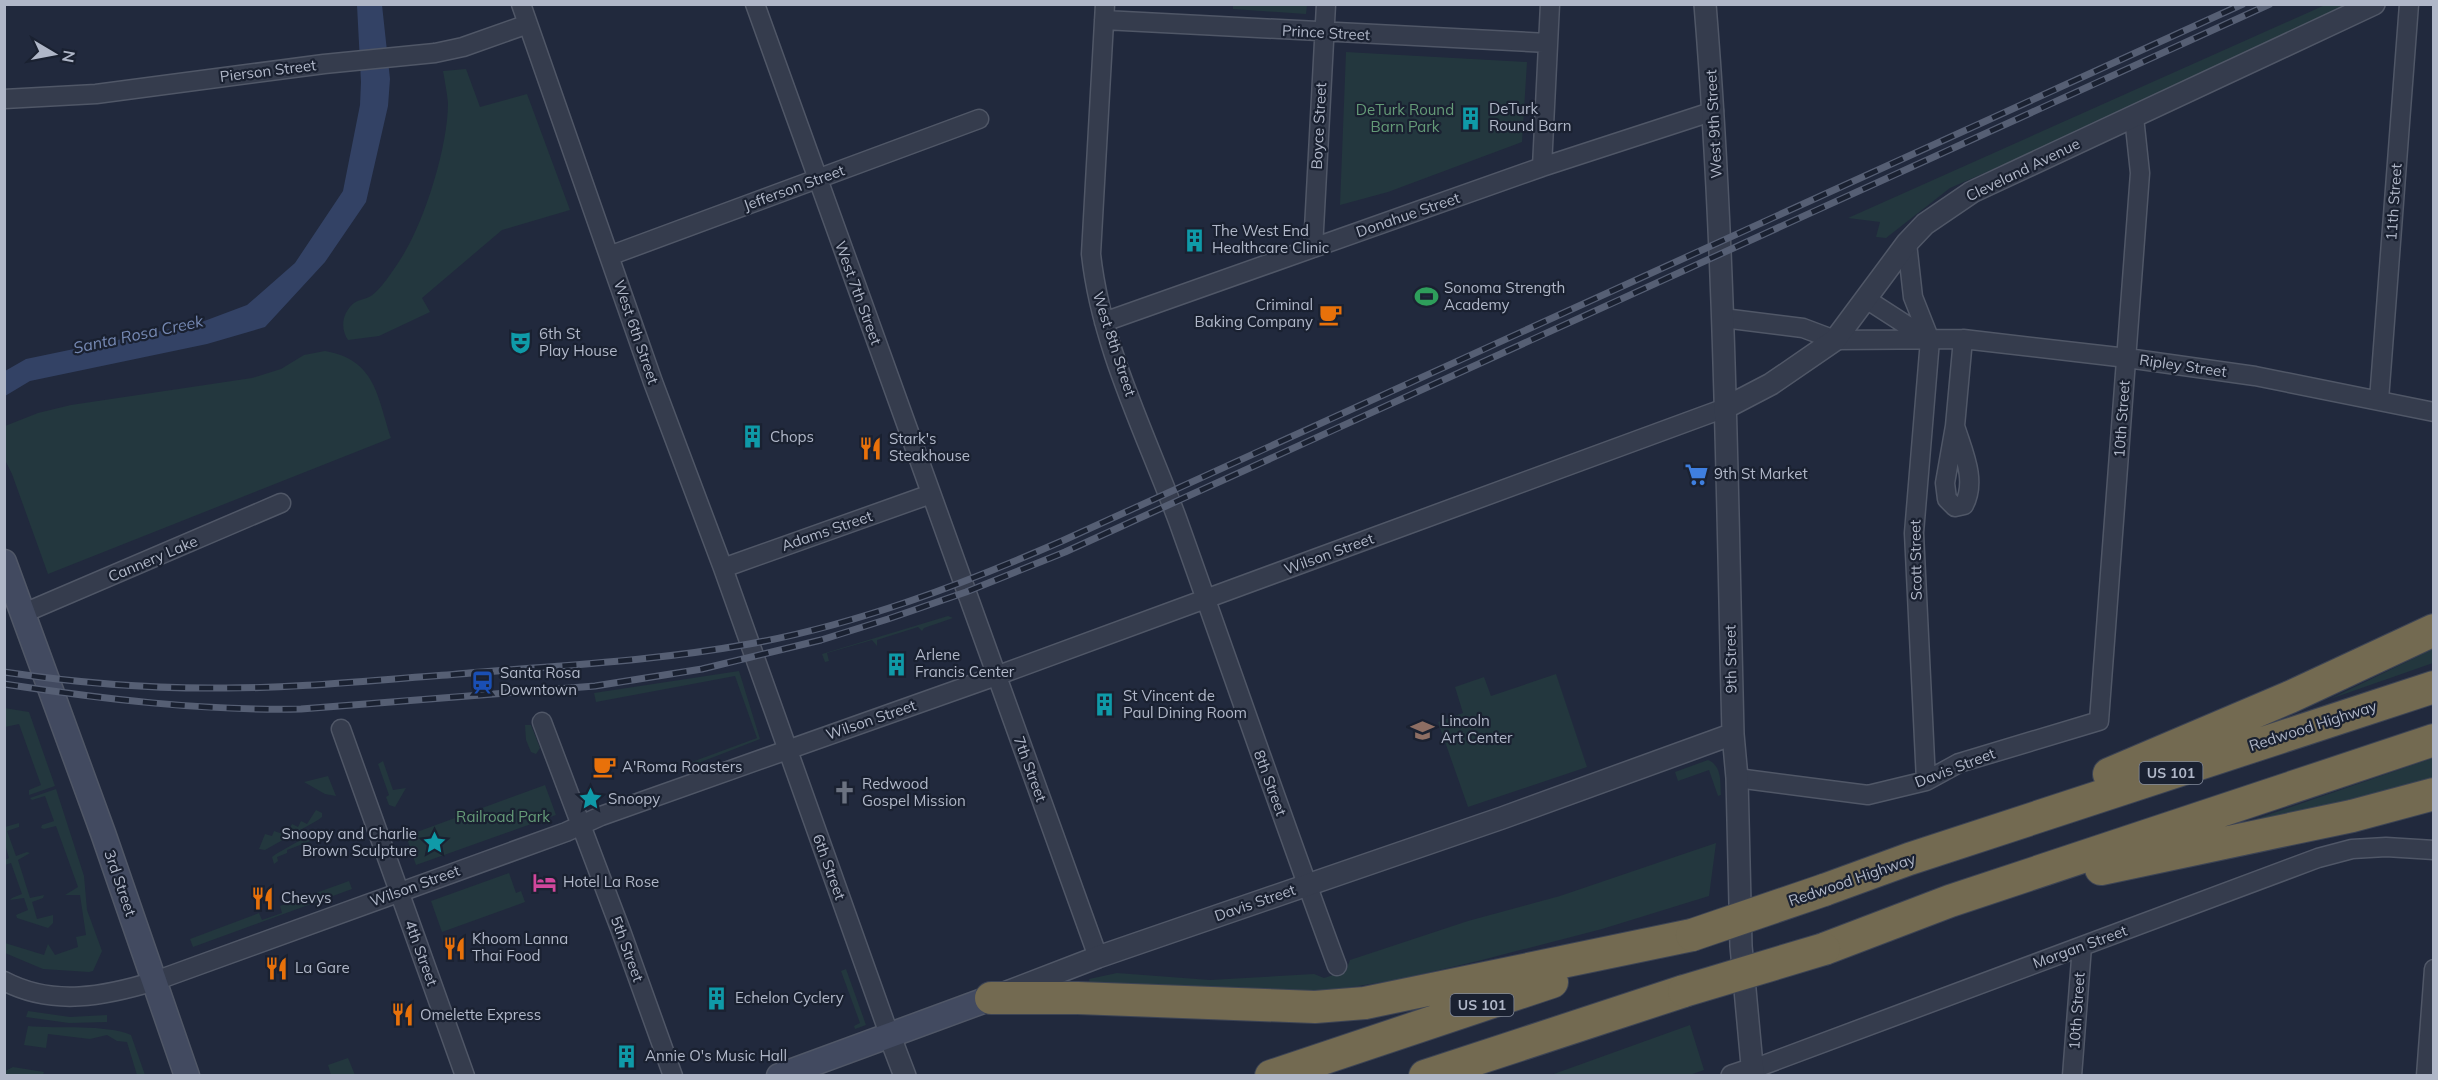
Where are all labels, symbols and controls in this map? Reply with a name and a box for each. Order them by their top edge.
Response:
street label: Prince Street [1281,21,1371,44]
north arrow [24,24,84,84]
text: N [58,49,80,64]
street label: Pierson Street [219,55,317,86]
street label: West 9th Street [1701,69,1726,179]
street label: Boyce Street [1307,82,1330,170]
place label: DeTurk Round Barn [1489,99,1572,135]
park label: DeTurk Round Barn Park [1356,100,1454,136]
building icon: DeTurk Round Barn [1458,105,1484,131]
street label: Cleveland Avenue [1963,134,2083,205]
street label: Jefferson Street [741,160,847,215]
street label: 11th Street [2381,163,2406,241]
street label: Donahue Street [1353,188,1462,241]
place label: The West End Healthcare Clinic [1212,221,1329,257]
building icon: The West End Healthcare Clinic [1181,227,1207,253]
street label: West 7th Street [831,238,886,347]
street label: West 6th Street [610,277,663,386]
place label: Sonoma Strength Academy [1444,278,1565,314]
sports icon: Sonoma Strength Academy [1413,284,1439,310]
street label: West 8th Street [1089,289,1140,399]
place label: Criminal Baking Company [1195,295,1313,331]
cafe icon: Criminal Baking Company [1318,301,1344,327]
water label: Santa Rosa Creek [71,310,206,358]
place label: 6th St Play House [539,324,617,360]
theatre icon: 6th St Play House [508,330,534,356]
street label: Ripley Street [2138,350,2228,381]
street label: 10th Street [2109,380,2134,458]
building icon: Chops [739,424,765,450]
place label: Chops [770,427,814,446]
place label: Stark's Steakhouse [889,429,970,465]
restaurant icon: Stark's Steakhouse [858,435,884,461]
supermarket icon: 9th St Market [1683,461,1709,487]
place label: 9th St Market [1714,464,1808,483]
street label: Adams Street [779,506,875,555]
street label: Scott Street [1905,519,1926,601]
street label: Wilson Street [1281,529,1376,579]
street label: Cannery Lake [105,531,200,586]
street label: 9th Street [1720,625,1741,693]
place label: Arlene Francis Center [915,645,1015,681]
building icon: Arlene Francis Center [884,651,910,677]
place label: Santa Rosa Downtown [500,663,581,699]
station icon: Santa Rosa Downtown [469,669,495,695]
place label: St Vincent de Paul Dining Room [1123,686,1247,722]
building icon: St Vincent de Paul Dining Room [1092,692,1118,718]
street label: Wilson Street [823,695,918,744]
street label: Redwood Highway [2247,696,2379,755]
place label: Lincoln Art Center [1441,711,1513,747]
school or university icon: Lincoln Art Center [1410,717,1436,743]
street label: 7th Street [1010,733,1051,804]
street label: Davis Street [1912,744,1998,792]
street label: 8th Street [1250,747,1291,818]
cafe icon: A'Roma Roasters [591,754,617,780]
place label: A'Roma Roasters [622,757,742,776]
road number: US 101 [2140,762,2202,784]
place label: Redwood Gospel Mission [862,774,966,810]
church icon: Redwood Gospel Mission [831,780,857,806]
place icon: Snoopy [577,786,603,812]
place label: Snoopy [608,789,660,808]
park label: Railroad Park [456,807,550,826]
place label: Snoopy and Charlie Brown Sculpture [281,824,417,860]
place icon: Snoopy and Charlie Brown Sculpture [422,830,448,856]
street label: 6th Street [809,831,850,902]
street label: 3rd Street [100,847,141,918]
street label: Redwood Highway [1786,849,1918,910]
street label: Wilson Street [367,861,462,911]
hotel icon: Hotel La Rose [532,869,558,895]
place label: Hotel La Rose [563,872,659,891]
street label: Davis Street [1212,880,1298,925]
restaurant icon: Chevys [250,885,276,911]
place label: Chevys [281,888,332,907]
street label: 5th Street [607,913,648,984]
street label: 4th Street [401,917,442,988]
street label: Morgan Street [2030,921,2130,972]
place label: Khoom Lanna Thai Food [472,929,568,965]
restaurant icon: Khoom Lanna Thai Food [441,935,467,961]
restaurant icon: La Gare [264,955,290,981]
place label: La Gare [295,958,350,977]
street label: 10th Street [2064,972,2089,1050]
building icon: Echelon Cyclery [704,985,730,1011]
place label: Echelon Cyclery [735,988,844,1007]
road number: US 101 [1450,994,1514,1016]
restaurant icon: Omelette Express [389,1002,415,1028]
place label: Omelette Express [420,1005,541,1024]
building icon: Annie O's Music Hall [614,1043,640,1069]
place label: Annie O's Music Hall [645,1046,787,1065]

